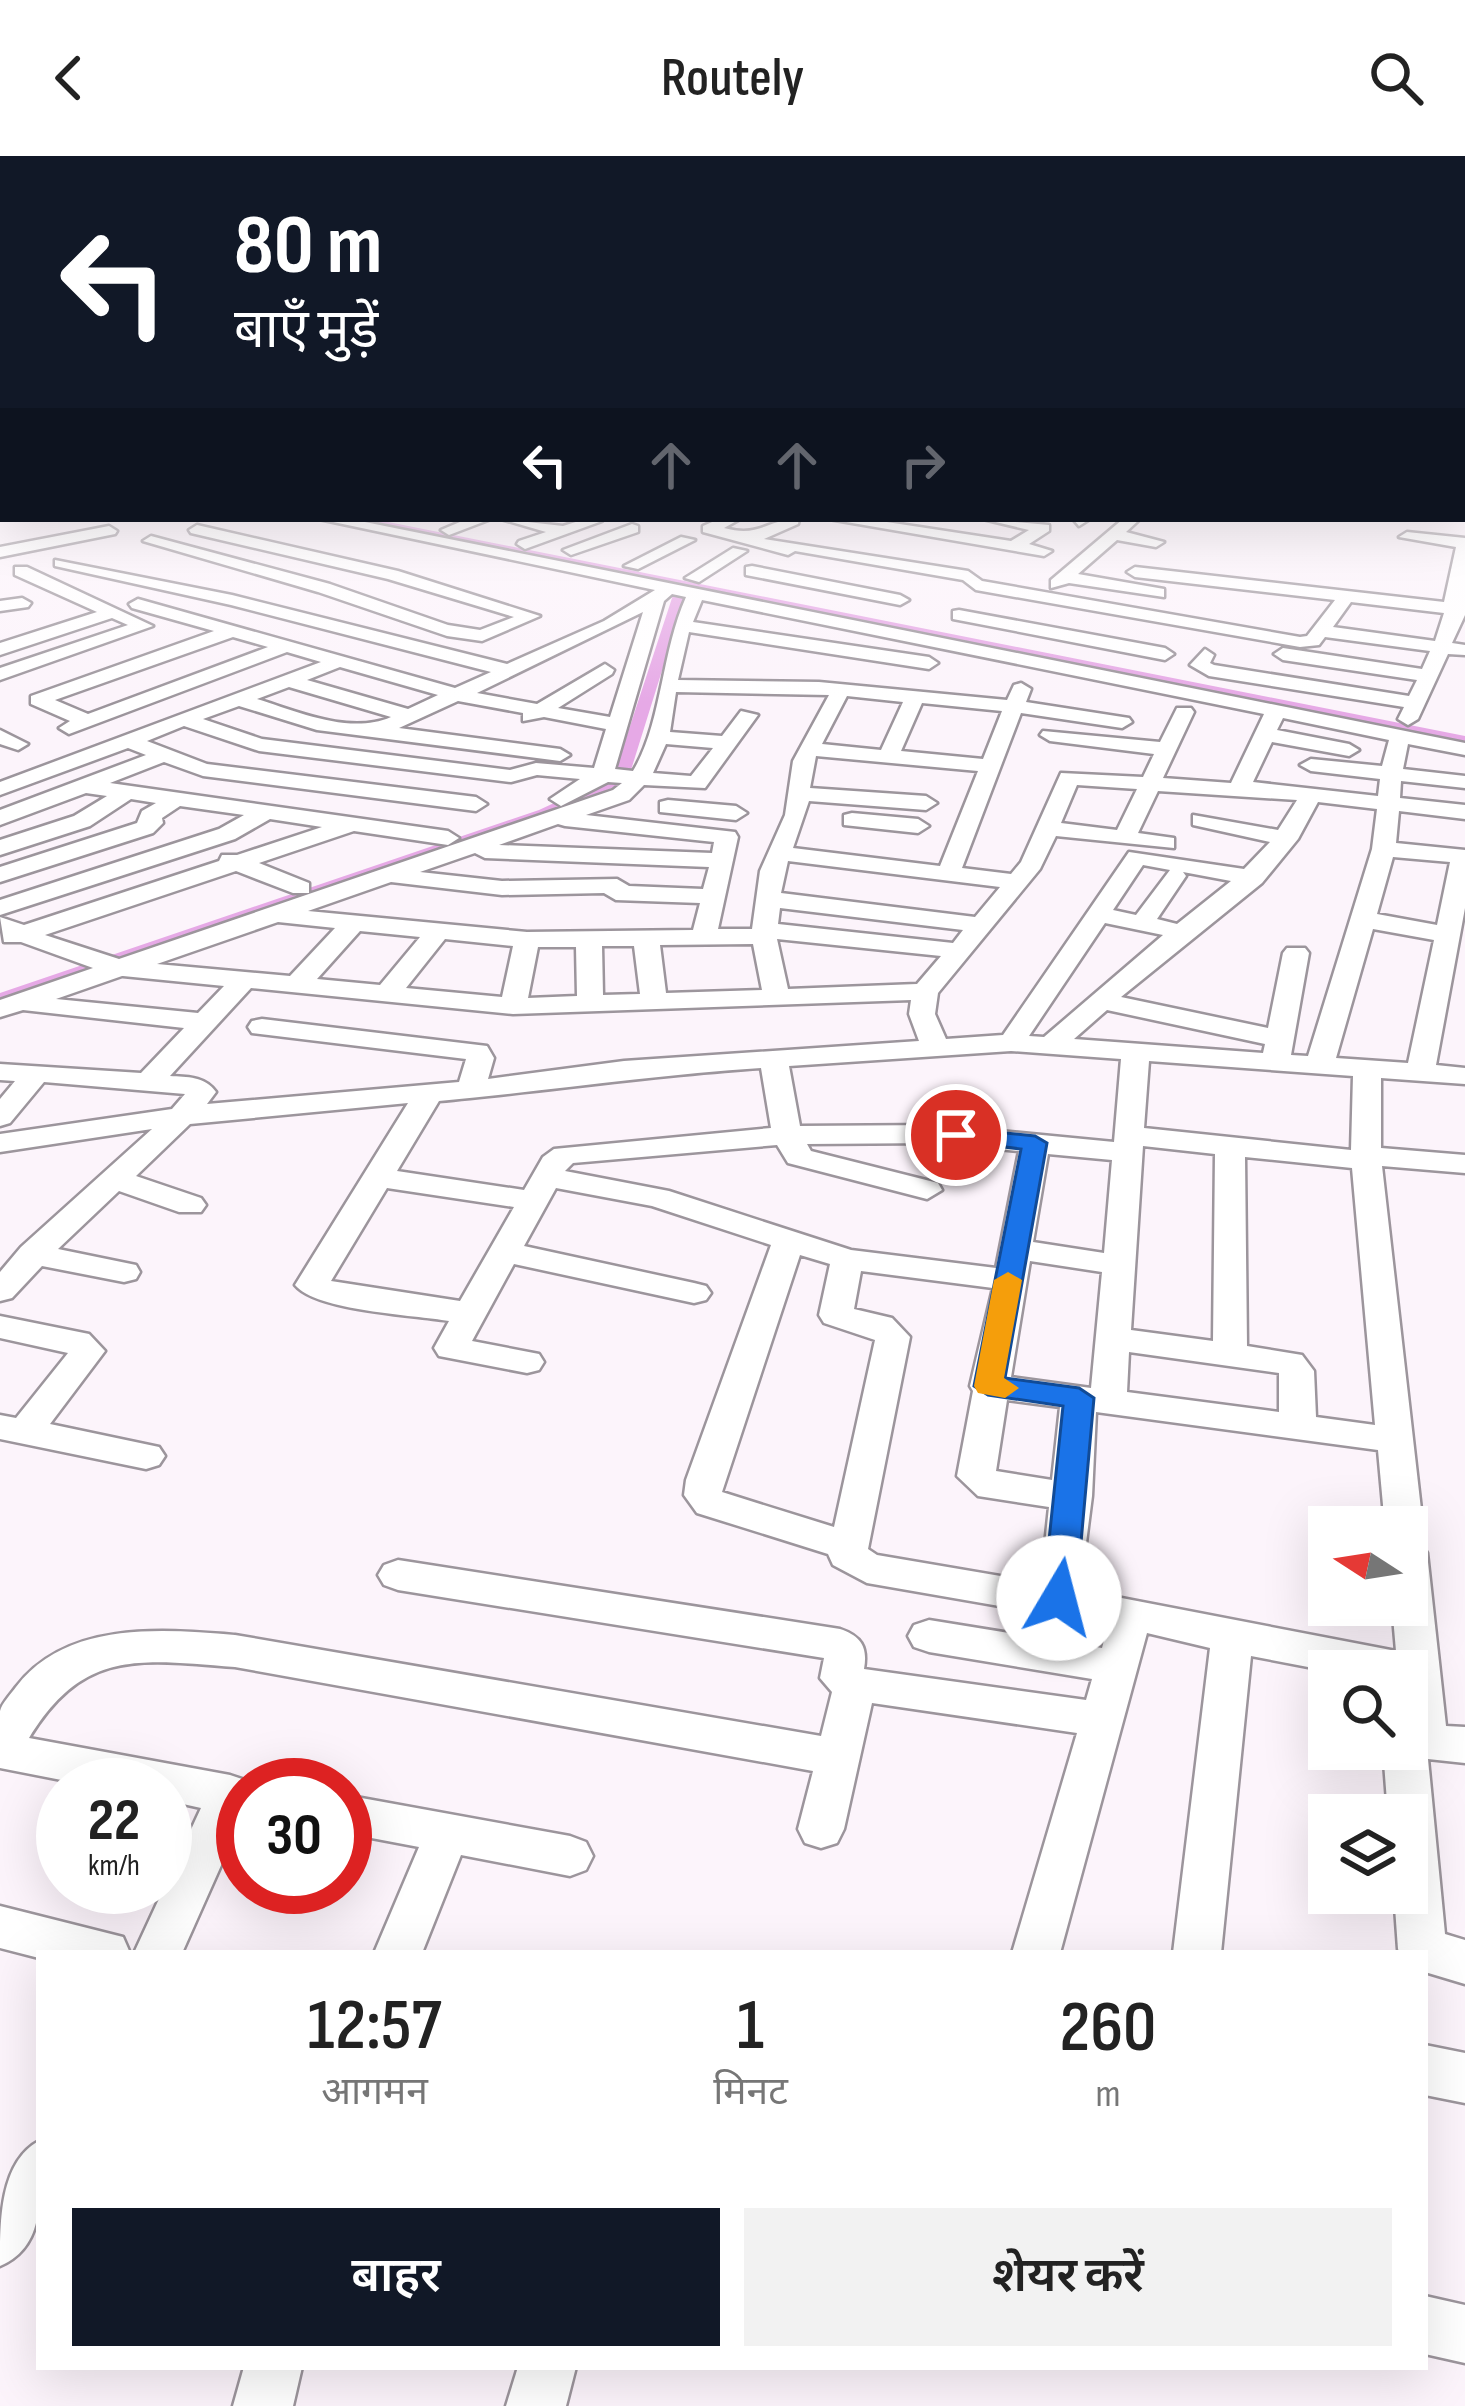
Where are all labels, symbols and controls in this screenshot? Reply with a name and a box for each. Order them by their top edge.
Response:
icon: back [36,45,102,111]
icon: search [1363,45,1429,111]
text: Routely [661,46,804,111]
text: 80 m [234,196,382,297]
icon: left [36,204,192,360]
text: बाएँ मुड़ें [234,298,378,363]
icon: left [512,432,578,498]
icon: ahead [638,432,704,498]
icon: ahead [764,432,830,498]
icon: right [890,432,956,498]
pin [905,1084,1007,1186]
icon: arrive [923,1102,989,1168]
north arrow [1308,1506,1428,1626]
map controls [1308,1506,1428,1914]
position arrow [996,1535,1122,1661]
button: search [1308,1650,1428,1770]
speed limit sign: 30 [216,1758,372,1914]
text: 22 [88,1785,140,1857]
button: layers [1308,1794,1428,1914]
text: km/h [88,1848,140,1884]
text: 12:57 [308,1983,442,2070]
text: 1 [737,1983,764,2070]
text: 260 [1059,1985,1156,2072]
text: आगमन [321,2069,428,2116]
text: मिनट [713,2069,788,2116]
text: m [1095,2071,1120,2118]
button: बाहर [72,2208,720,2346]
button: शेयर करें [744,2208,1392,2346]

